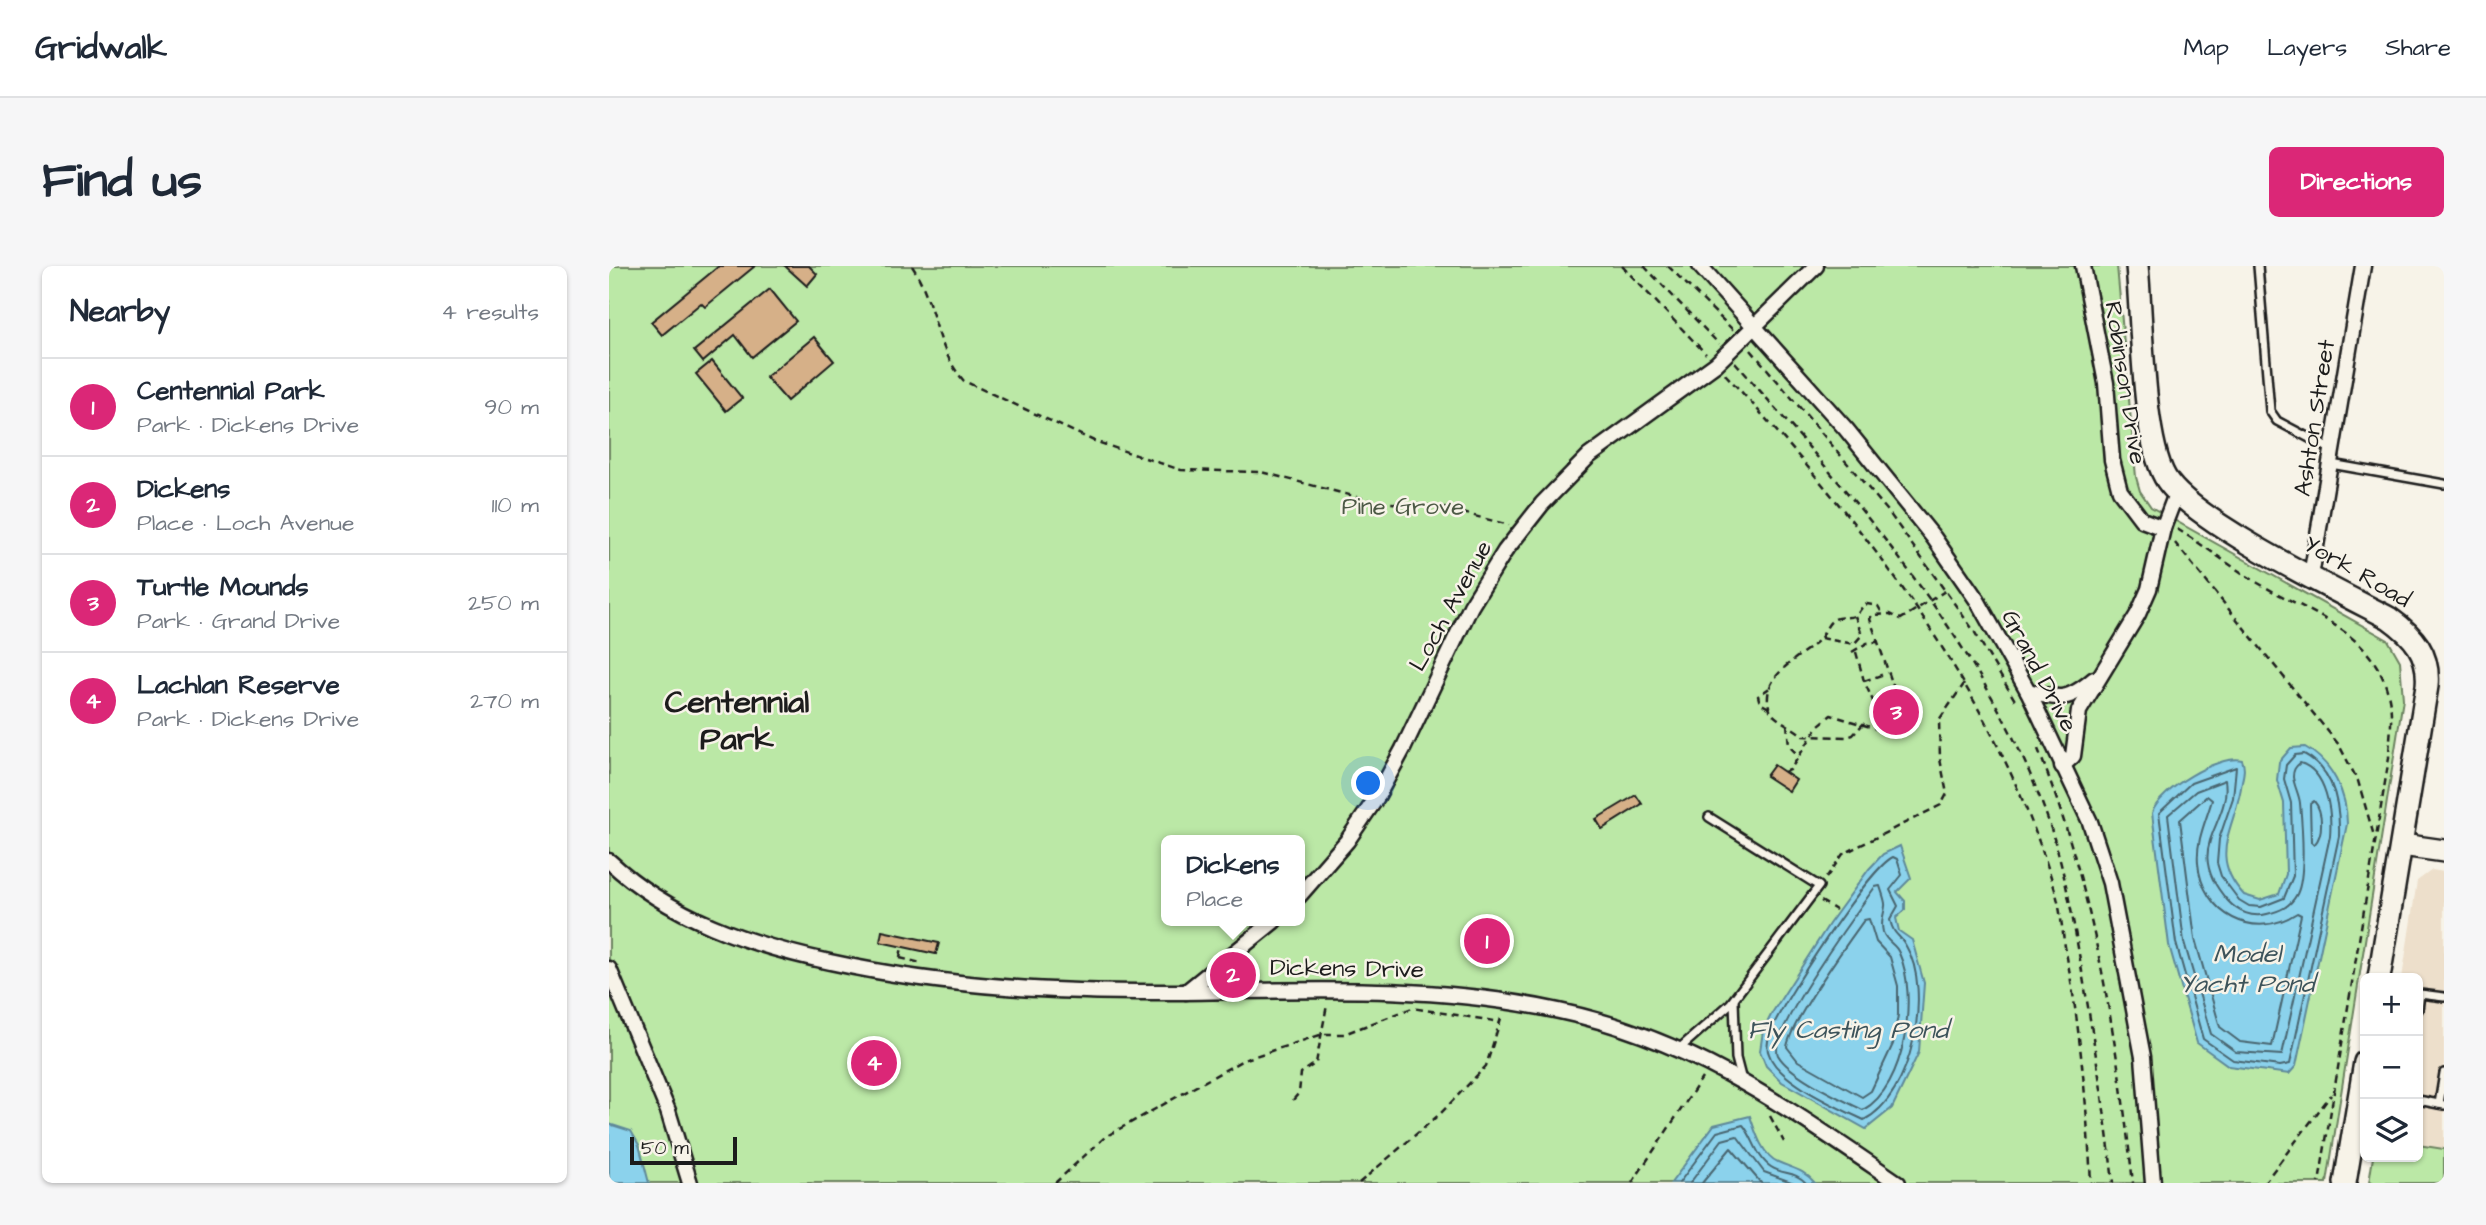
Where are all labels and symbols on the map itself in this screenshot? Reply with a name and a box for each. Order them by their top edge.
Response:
street label: Robinson Drive [2095,299,2155,467]
street label: Ashton Street [2286,337,2344,499]
park label: Pine Grove [1342,490,1464,524]
street label: York Road [2297,528,2417,616]
street label: Loch Avenue [1401,534,1501,678]
street label: Grand Drive [1993,604,2085,738]
district label: Centennial Park [665,680,809,762]
pin: 3 [1873,686,1919,738]
your location [1351,766,1385,800]
pin: 1 [1464,915,1510,967]
water label: Model Yacht Pond [2180,936,2319,1002]
pin: 2 [1210,949,1256,1001]
street label: Dickens Drive [1270,951,1424,987]
water label: Fly Casting Pond [1748,1012,1953,1049]
pin: 4 [851,1037,897,1089]
scale bar [630,1134,737,1166]

